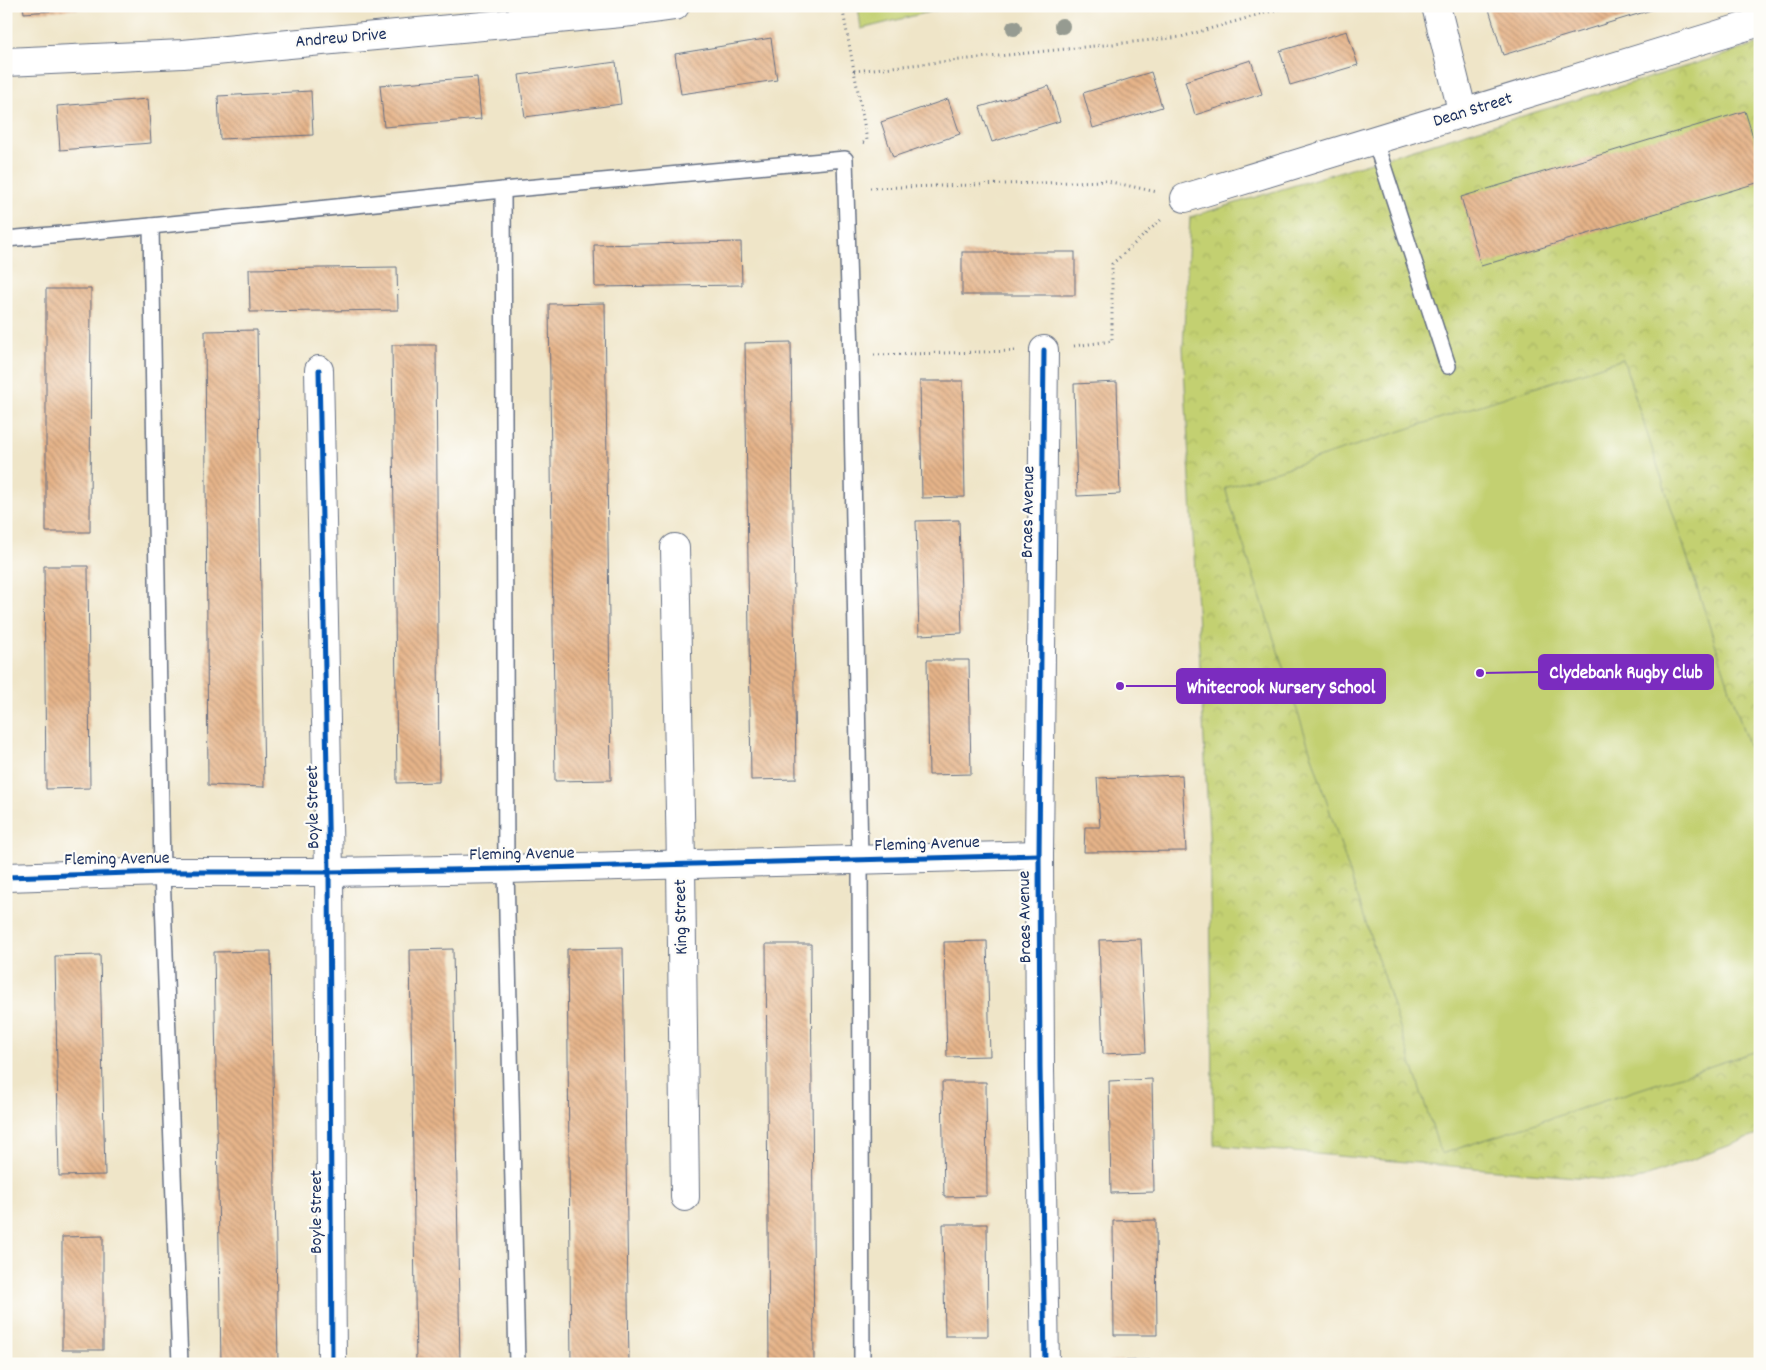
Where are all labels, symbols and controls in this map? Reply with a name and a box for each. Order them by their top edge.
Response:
street label: Andrew Drive [294,23,388,55]
street label: Dean Street [1430,87,1516,135]
street label: Braes Avenue [1016,465,1042,558]
callout: Clydebank Rugby Club [1539,655,1713,689]
text: Clydebank Rugby Club [1549,661,1703,688]
callout: Whitecrook Nursery School [1177,669,1385,703]
text: Whitecrook Nursery School [1187,676,1376,703]
street label: Boyle Street [301,764,327,849]
street label: Fleming Avenue [874,831,980,859]
street label: Fleming Avenue [469,842,575,868]
street label: Fleming Avenue [64,847,170,873]
street label: Braes Avenue [1013,870,1039,963]
street label: King Street [669,879,695,955]
street label: Boyle Street [305,1170,330,1254]

